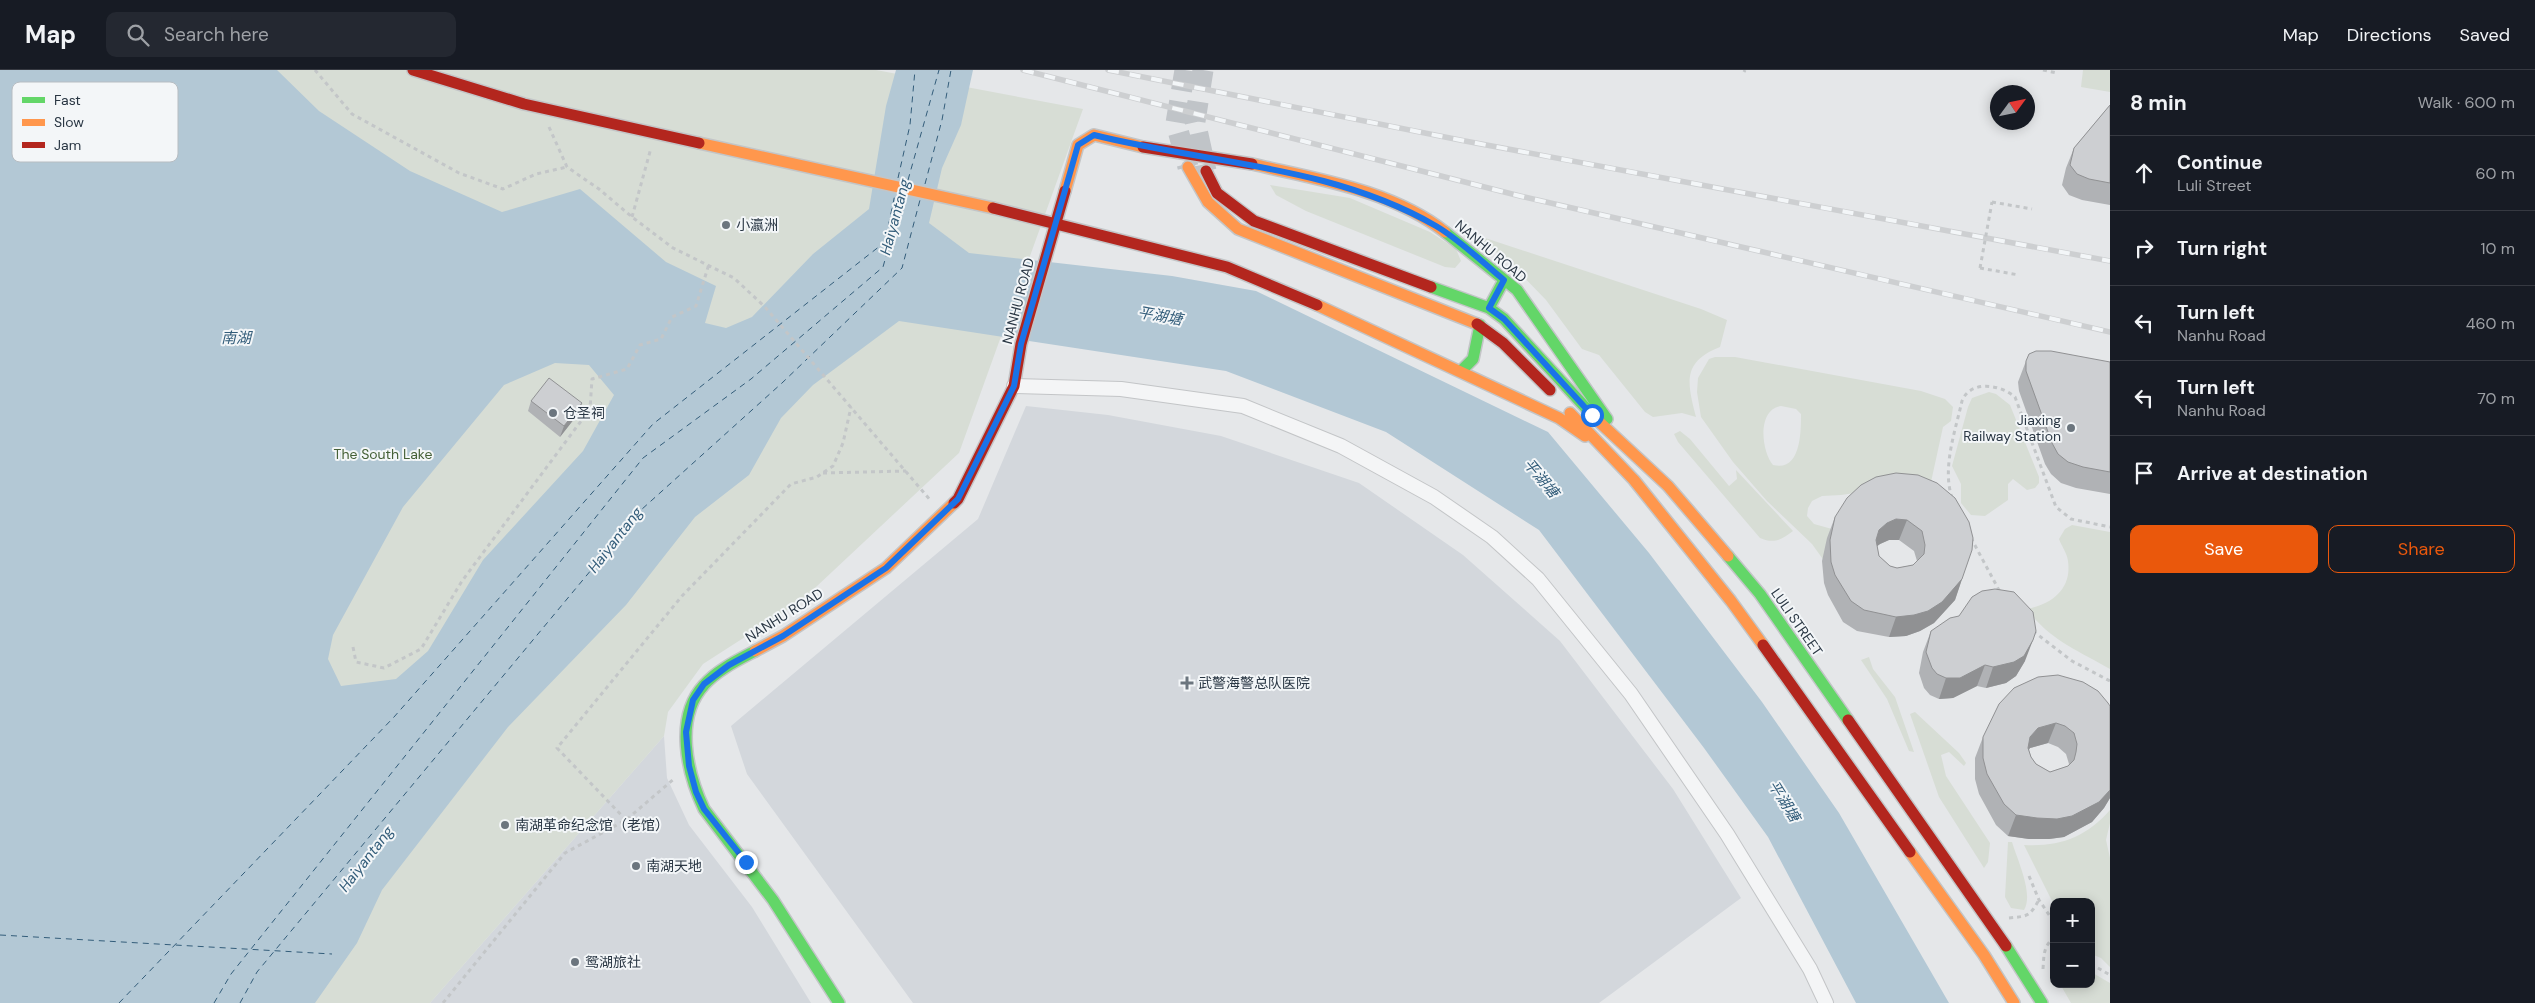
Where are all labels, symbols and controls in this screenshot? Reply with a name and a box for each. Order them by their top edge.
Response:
search box [106,12,456,57]
text: Map [25,19,76,50]
icon: search [124,21,152,49]
text: Search here [164,22,269,47]
text: Map [2283,23,2319,47]
text: Directions [2347,23,2432,47]
text: Saved [2460,23,2510,47]
legend [12,82,178,162]
north arrow [1990,85,2035,130]
text: 8 min [2130,89,2187,117]
text: Fast [54,91,81,109]
text: Walk · 600 m [2418,92,2515,113]
text: Slow [54,113,84,131]
text: Jam [54,136,81,154]
text: Continue [2177,150,2263,175]
icon: ahead [2130,159,2158,187]
text: 60 m [2475,163,2515,184]
text: Luli Street [2177,175,2252,196]
water label: Haiyantang [875,176,915,257]
place label: 小瀛洲 [736,216,778,234]
street label: NANHU ROAD [1451,216,1531,286]
marker: 小瀛洲 [720,219,732,231]
icon: right [2130,234,2158,262]
text: Turn right [2177,236,2267,261]
text: 10 m [2481,238,2515,259]
street label: NANHU ROAD [998,256,1038,346]
text: Turn left [2177,300,2255,325]
water label: 平湖塘 [1136,302,1187,330]
icon: left [2130,309,2158,337]
text: 460 m [2466,313,2515,334]
text: Nanhu Road [2177,325,2266,346]
water label: 南湖 [221,328,253,348]
text: Turn left [2177,375,2255,400]
icon: left [2130,384,2158,412]
text: 70 m [2477,388,2515,409]
text: Nanhu Road [2177,400,2266,421]
place label: 仓圣祠 [563,404,605,422]
route start [1581,404,1604,427]
marker: 仓圣祠 [547,407,559,419]
place label: Jiaxing Railway Station [1963,411,2061,445]
marker: Jiaxing Railway Station [2065,422,2077,434]
park label: The South Lake [334,445,432,463]
water label: 平湖塘 [1519,454,1565,504]
icon: arrive [2130,459,2158,487]
text: Arrive at destination [2177,461,2368,486]
water label: Haiyantang [583,503,647,577]
button: Save [2130,525,2318,573]
button: Share [2328,525,2515,573]
street label: NANHU ROAD [742,584,826,646]
street label: LULI STREET [1767,585,1827,659]
place label: 武警海警总队医院 [1198,674,1310,692]
marker: 武警海警总队医院 [1180,676,1194,690]
water label: 平湖塘 [1764,777,1806,828]
place label: 南湖革命纪念馆（老馆） [515,816,669,834]
marker: 南湖革命纪念馆（老馆） [499,819,511,831]
water label: Haiyantang [334,822,398,896]
route end [735,851,758,874]
place label: 南湖天地 [646,857,702,875]
marker: 南湖天地 [630,860,642,872]
map controls [2050,898,2095,988]
button: + [2050,898,2095,943]
button: − [2050,943,2095,988]
place label: 鸳湖旅社 [585,953,641,971]
marker: 鸳湖旅社 [569,956,581,968]

